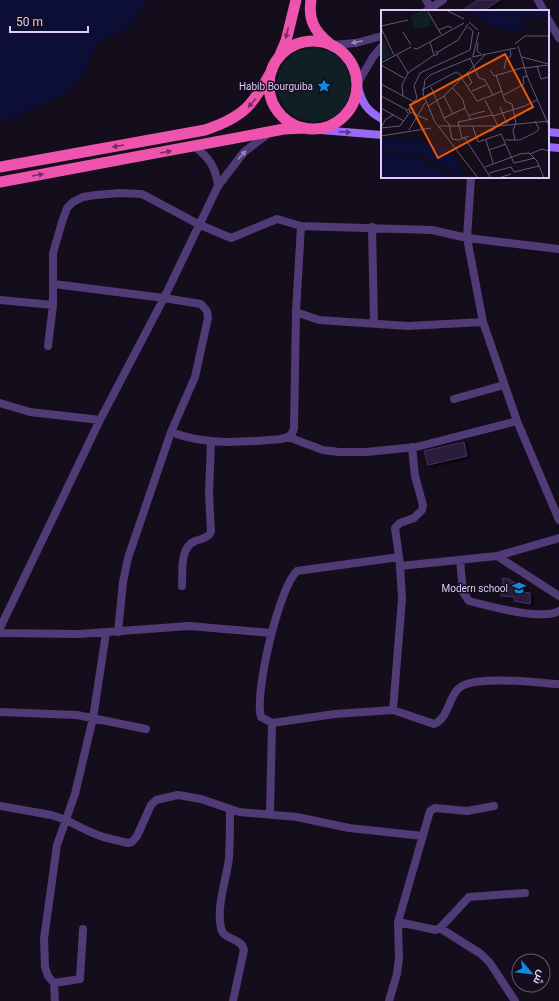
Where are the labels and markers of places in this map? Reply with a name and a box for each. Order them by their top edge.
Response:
place icon: Habib Bourguiba [316,78,332,94]
place label: Habib Bourguiba [239,81,313,92]
school or university icon: Modern school [511,580,527,596]
place label: Modern school [441,583,508,594]

